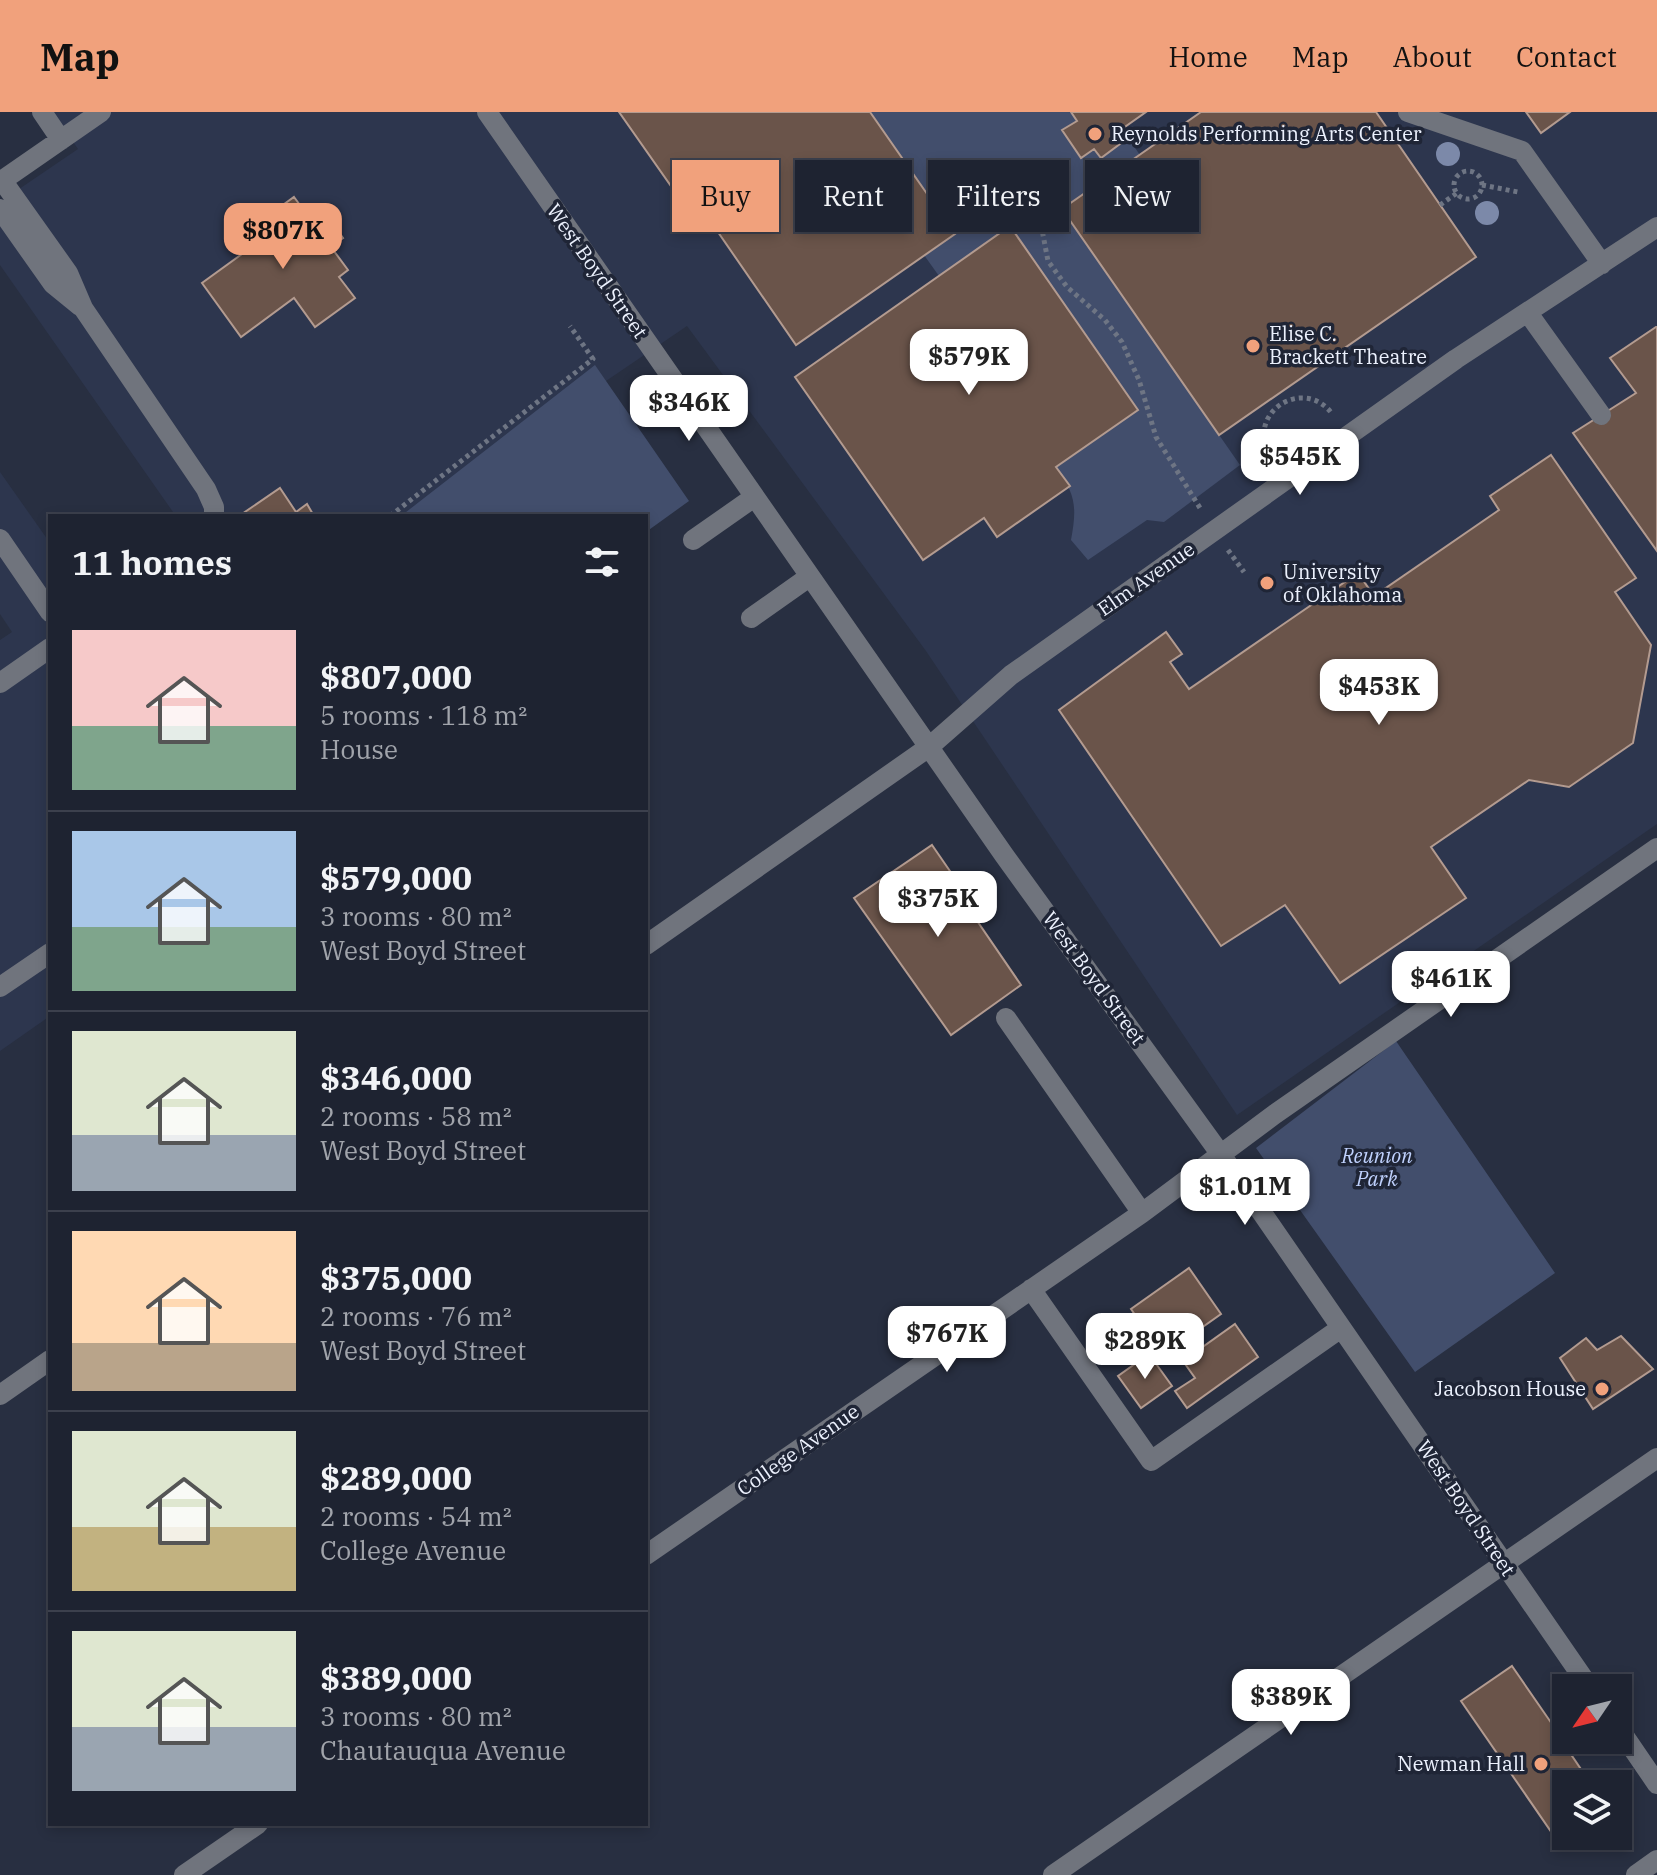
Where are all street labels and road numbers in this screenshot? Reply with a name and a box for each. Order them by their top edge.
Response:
street label: West Boyd Street [541,198,654,343]
street label: Elm Avenue [1092,535,1200,622]
street label: West Boyd Street [1037,906,1152,1050]
street label: College Avenue [731,1397,864,1502]
street label: West Boyd Street [1411,1434,1522,1581]

